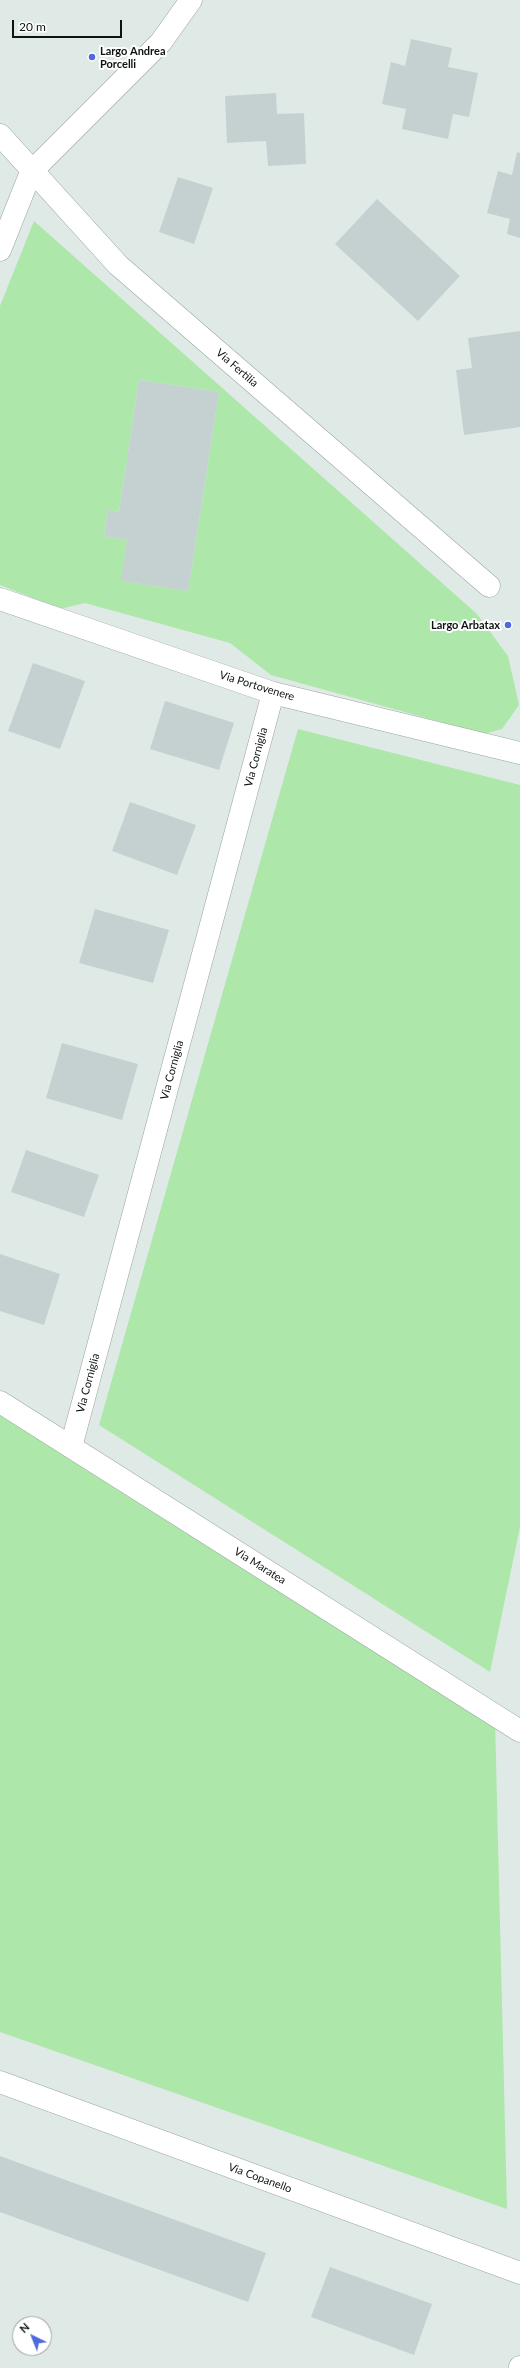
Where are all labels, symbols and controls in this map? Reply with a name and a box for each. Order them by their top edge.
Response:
scale bar [14,12,124,38]
text: 20 m [19,19,46,34]
place label: Largo Andrea Porcelli [100,44,166,70]
marker: Largo Andrea Porcelli [87,52,97,62]
street label: Via Fertilia [213,346,261,390]
place label: Largo Arbatax [431,618,500,632]
marker: Largo Arbatax [503,620,513,630]
street label: Via Portovenere [218,668,296,704]
street label: Via Corniglia [242,726,270,788]
street label: Via Corniglia [158,1039,186,1101]
street label: Via Corniglia [74,1352,102,1414]
street label: Via Maratea [232,1545,288,1587]
street label: Via Copanello [226,2160,294,2196]
north arrow [12,2316,52,2356]
text: N [17,2320,32,2335]

